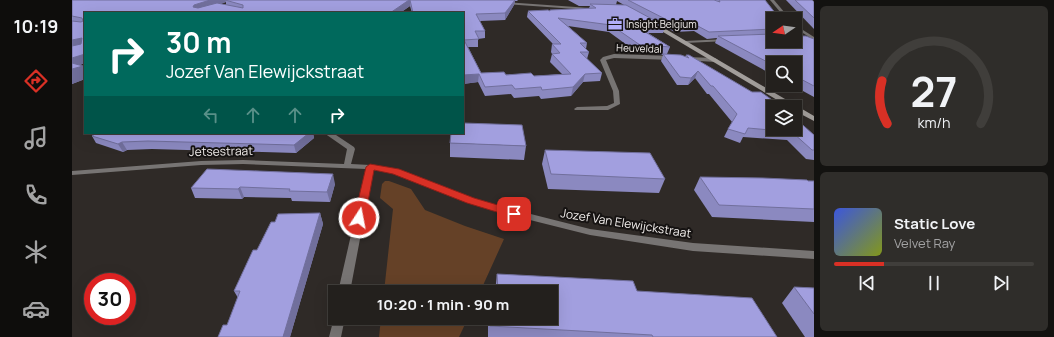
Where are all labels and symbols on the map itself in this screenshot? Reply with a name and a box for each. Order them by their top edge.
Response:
north arrow [766,12,802,48]
office icon: Insight Belgium [607,16,623,32]
place label: Insight Belgium [626,17,697,31]
street label: Heuveldal [616,40,662,56]
street label: Jetsestraat [189,142,253,160]
position arrow [338,197,380,239]
pin [497,197,531,231]
street label: Jozef Van Elewijckstraat [559,204,693,242]
speed limit sign: 30 [84,273,136,325]

